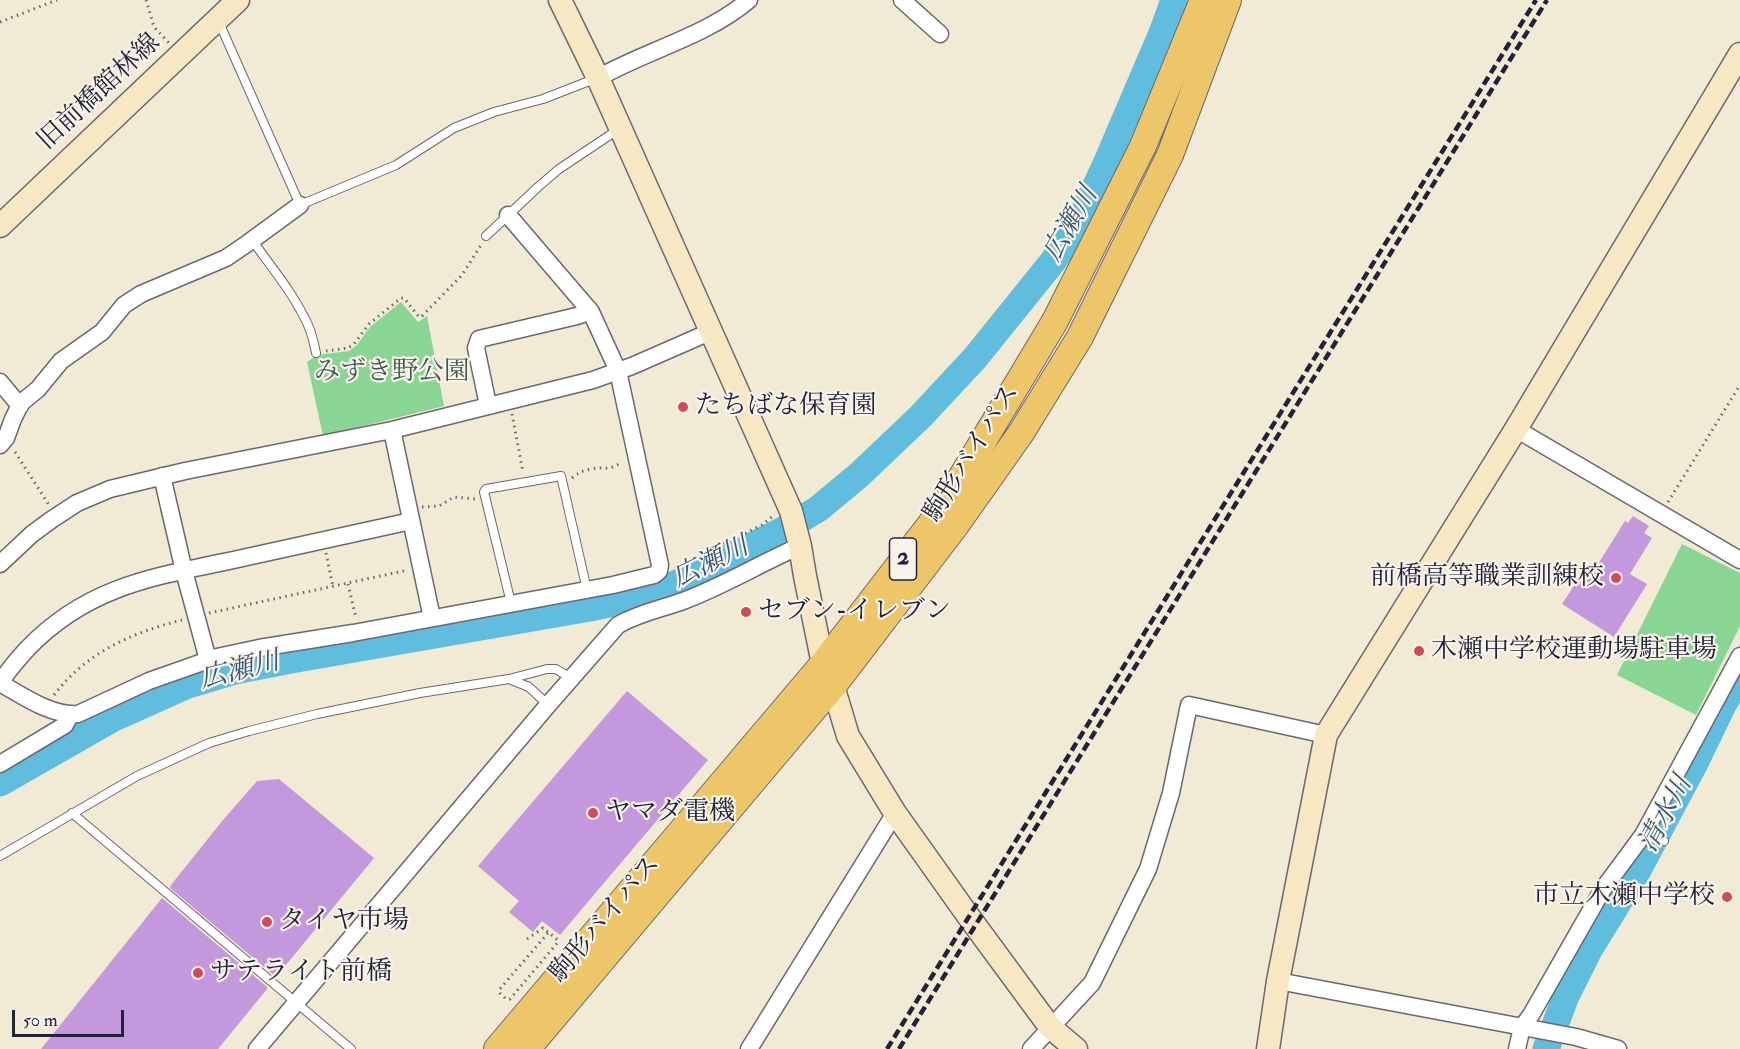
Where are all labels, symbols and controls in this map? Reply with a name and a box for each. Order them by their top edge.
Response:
street label: 旧前橋館林線 [32,28,168,158]
water label: 広瀬川 [1038,182,1106,268]
park label: みずき野公園 [314,357,470,389]
street label: 駒形バイパス [918,380,1028,528]
place label: たちばな保育園 [695,391,877,423]
marker: たちばな保育園 [676,400,690,414]
water label: 広瀬川 [667,532,755,596]
road number: 2 [890,538,916,580]
place label: 前橋高等職業訓練校 [1370,562,1604,594]
marker: 前橋高等職業訓練校 [1609,571,1623,585]
place label: セブン-イレブン [758,596,951,628]
marker: セブン-イレブン [739,605,753,619]
place label: 木瀬中学校運動場駐車場 [1431,635,1717,667]
marker: 木瀬中学校運動場駐車場 [1412,644,1426,658]
water label: 広瀬川 [197,646,283,698]
water label: 清水川 [1634,772,1700,858]
place label: ヤマダ電機 [605,797,735,829]
marker: ヤマダ電機 [586,806,600,820]
street label: 駒形バイパス [544,850,668,990]
place label: 市立木瀬中学校 [1533,881,1715,913]
marker: 市立木瀬中学校 [1720,890,1734,904]
place label: タイヤ市場 [279,906,409,938]
marker: タイヤ市場 [260,915,274,929]
place label: サテライト前橋 [210,957,392,989]
marker: サテライト前橋 [191,966,205,980]
scale bar [15,998,128,1036]
text: 50 m [23,1009,58,1032]

